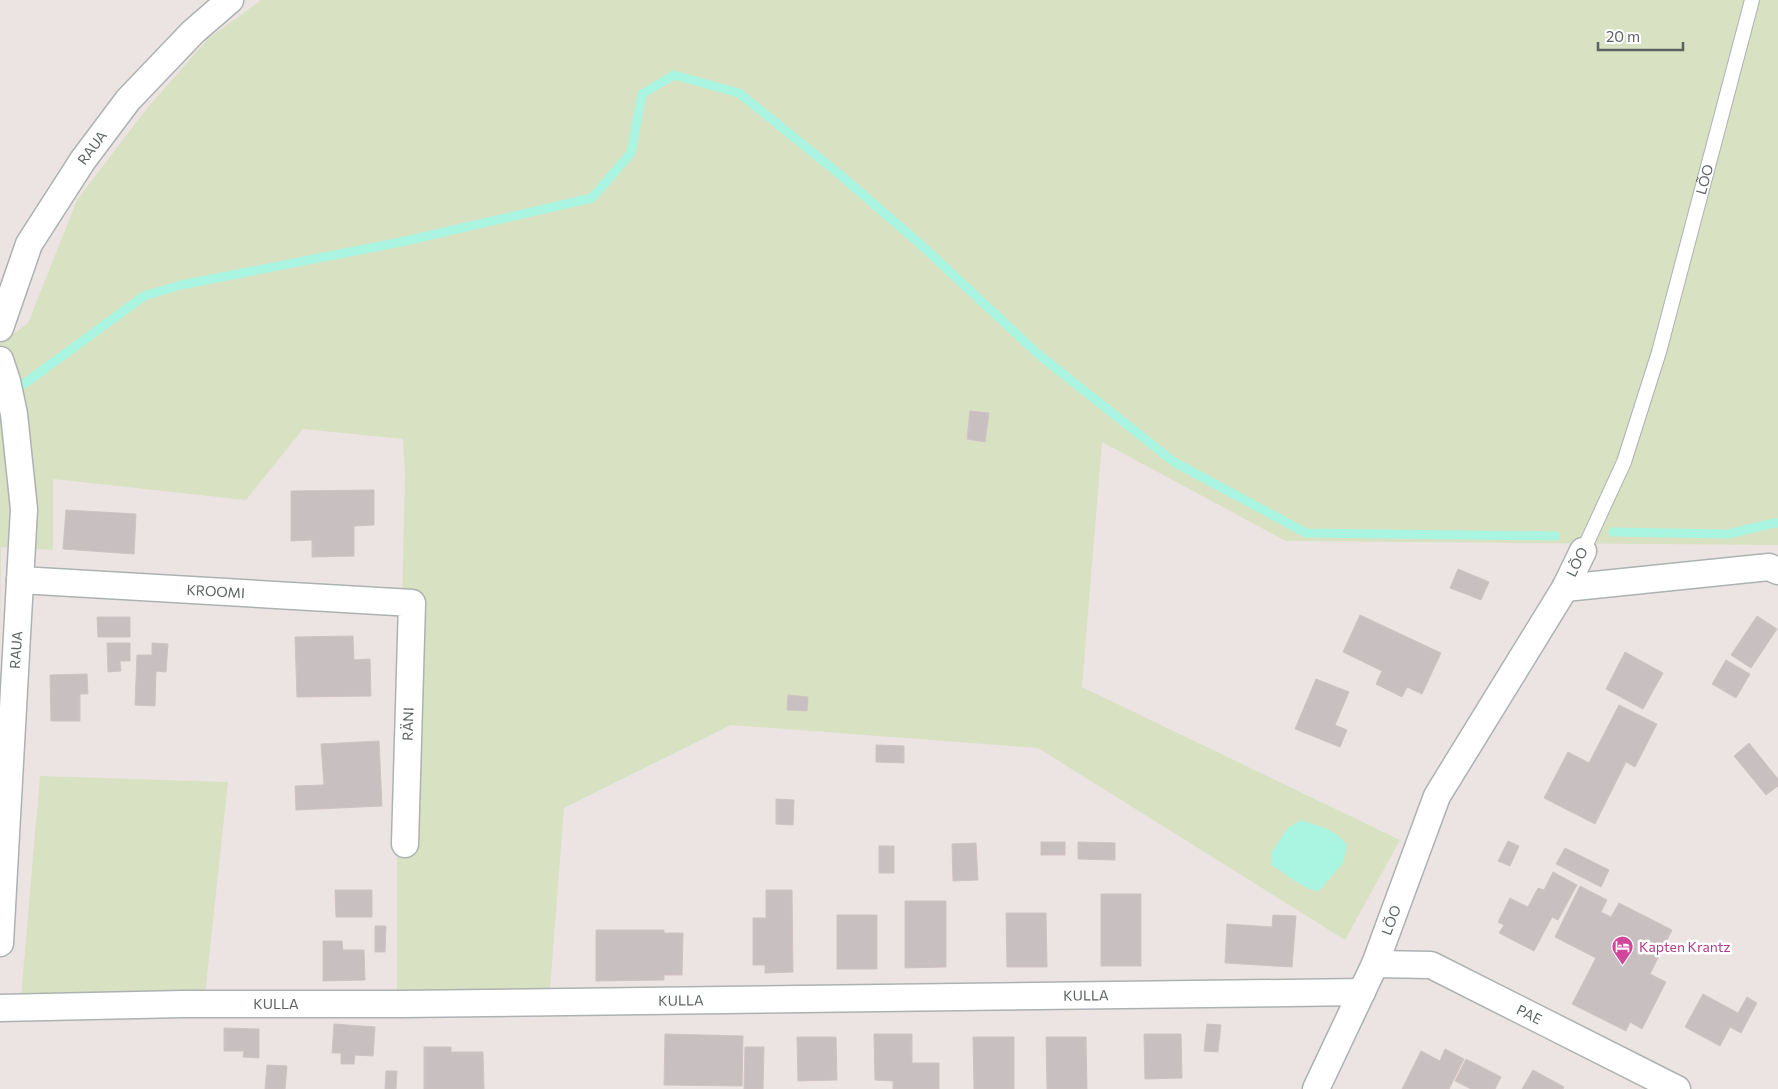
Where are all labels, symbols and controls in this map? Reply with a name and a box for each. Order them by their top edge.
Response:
scale bar [1598,20,1683,52]
text: 20 m [1606,27,1640,45]
street label: RAUA [74,127,110,168]
street label: LÕO [1692,162,1716,196]
street label: LÕO [1562,544,1591,579]
street label: KROOMI [186,581,245,601]
street label: RAUA [6,630,25,670]
street label: RÄNI [398,707,417,741]
street label: LÕO [1377,903,1404,937]
hotel icon: Kapten Krantz [1611,935,1635,966]
place label: Kapten Krantz [1639,938,1731,955]
street label: KULLA [1063,986,1109,1004]
street label: KULLA [658,991,704,1009]
street label: KULLA [253,995,299,1012]
street label: PAE [1514,1001,1545,1028]

